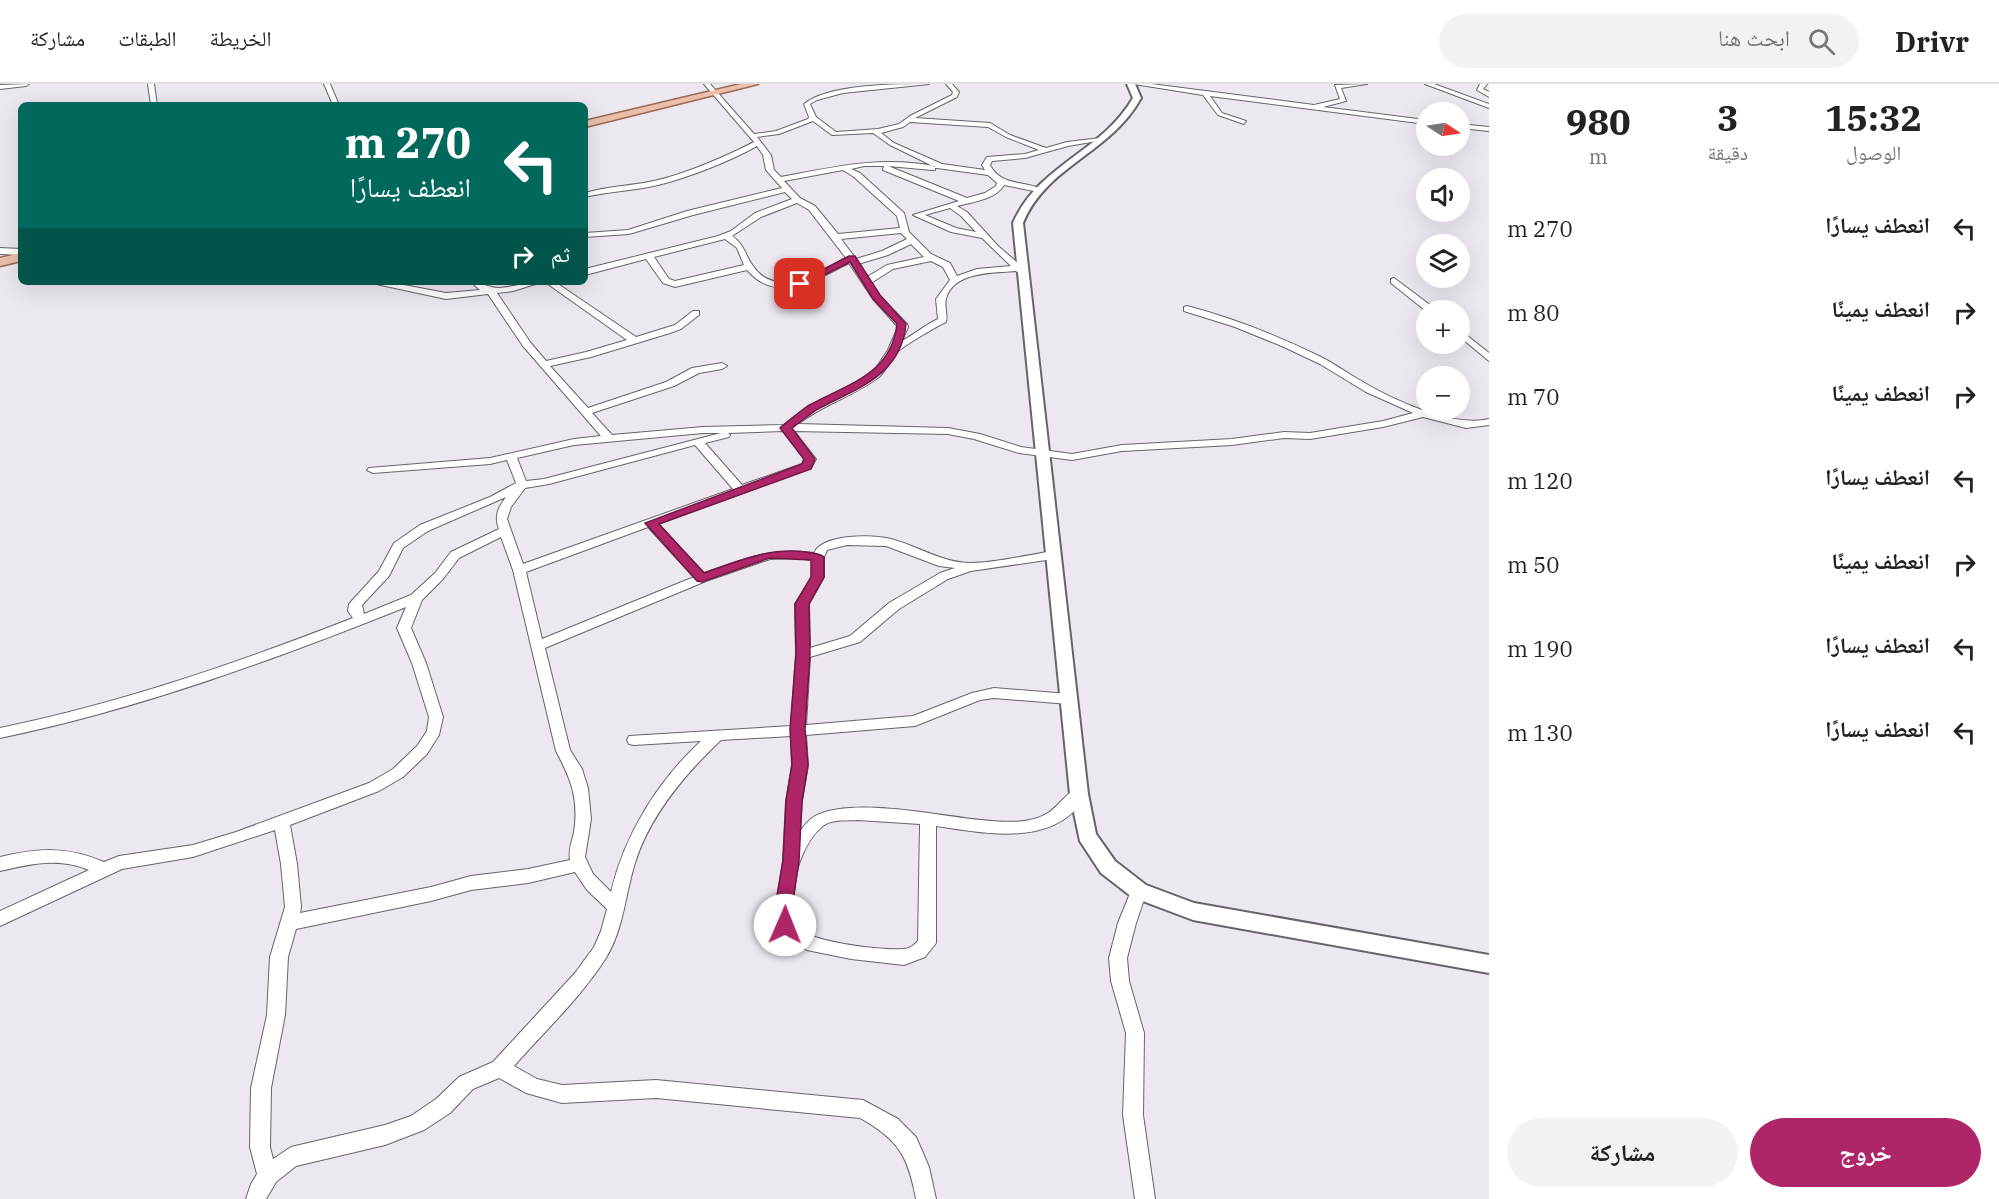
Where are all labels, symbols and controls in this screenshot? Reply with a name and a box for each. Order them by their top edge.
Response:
search box [1439,14,1859,68]
text: ابحث هنا [1718,23,1790,52]
text: Drivr [1895,23,1969,60]
text: مشاركة [30,24,85,52]
text: الطبقات [118,24,177,52]
text: الخريطة [210,24,271,52]
icon: search [1805,25,1838,58]
text: 3 [1717,94,1739,141]
text: 15:32 [1825,94,1922,141]
text: 980 [1566,98,1631,145]
north arrow [1416,102,1470,156]
map controls [1416,102,1470,420]
text: 270 m [345,115,471,170]
icon: left [492,126,570,204]
text: دقيقة [1707,139,1748,166]
text: الوصول [1846,139,1901,166]
text: m [1589,143,1608,170]
button: sound [1416,168,1470,222]
text: انعطف يسارًا [350,169,471,204]
text: انعطف يسارًا [1825,210,1930,239]
icon: left [1948,212,1981,245]
text: 270 m [1507,214,1573,243]
button: layers [1416,234,1470,288]
text: ثم [551,239,570,268]
icon: right [506,240,539,273]
pin [774,258,825,309]
icon: arrive [783,267,816,300]
text: انعطف يمينًا [1832,294,1930,323]
icon: right [1948,296,1981,329]
text: 80 m [1507,298,1559,327]
button: + [1416,300,1470,354]
button: − [1416,366,1470,420]
text: انعطف يمينًا [1832,378,1930,407]
icon: right [1948,380,1981,413]
text: 70 m [1507,382,1559,411]
text: انعطف يسارًا [1825,462,1930,491]
icon: left [1948,464,1981,497]
text: 120 m [1507,466,1573,495]
text: انعطف يمينًا [1832,546,1930,575]
icon: right [1948,548,1981,581]
text: 50 m [1507,550,1559,579]
text: انعطف يسارًا [1825,630,1930,659]
icon: left [1948,632,1981,665]
text: 190 m [1507,634,1573,663]
text: انعطف يسارًا [1825,714,1930,743]
icon: left [1948,716,1981,749]
text: 130 m [1507,718,1573,747]
position arrow [753,893,817,957]
button: مشاركة [1507,1118,1738,1187]
button: خروج [1750,1118,1981,1187]

